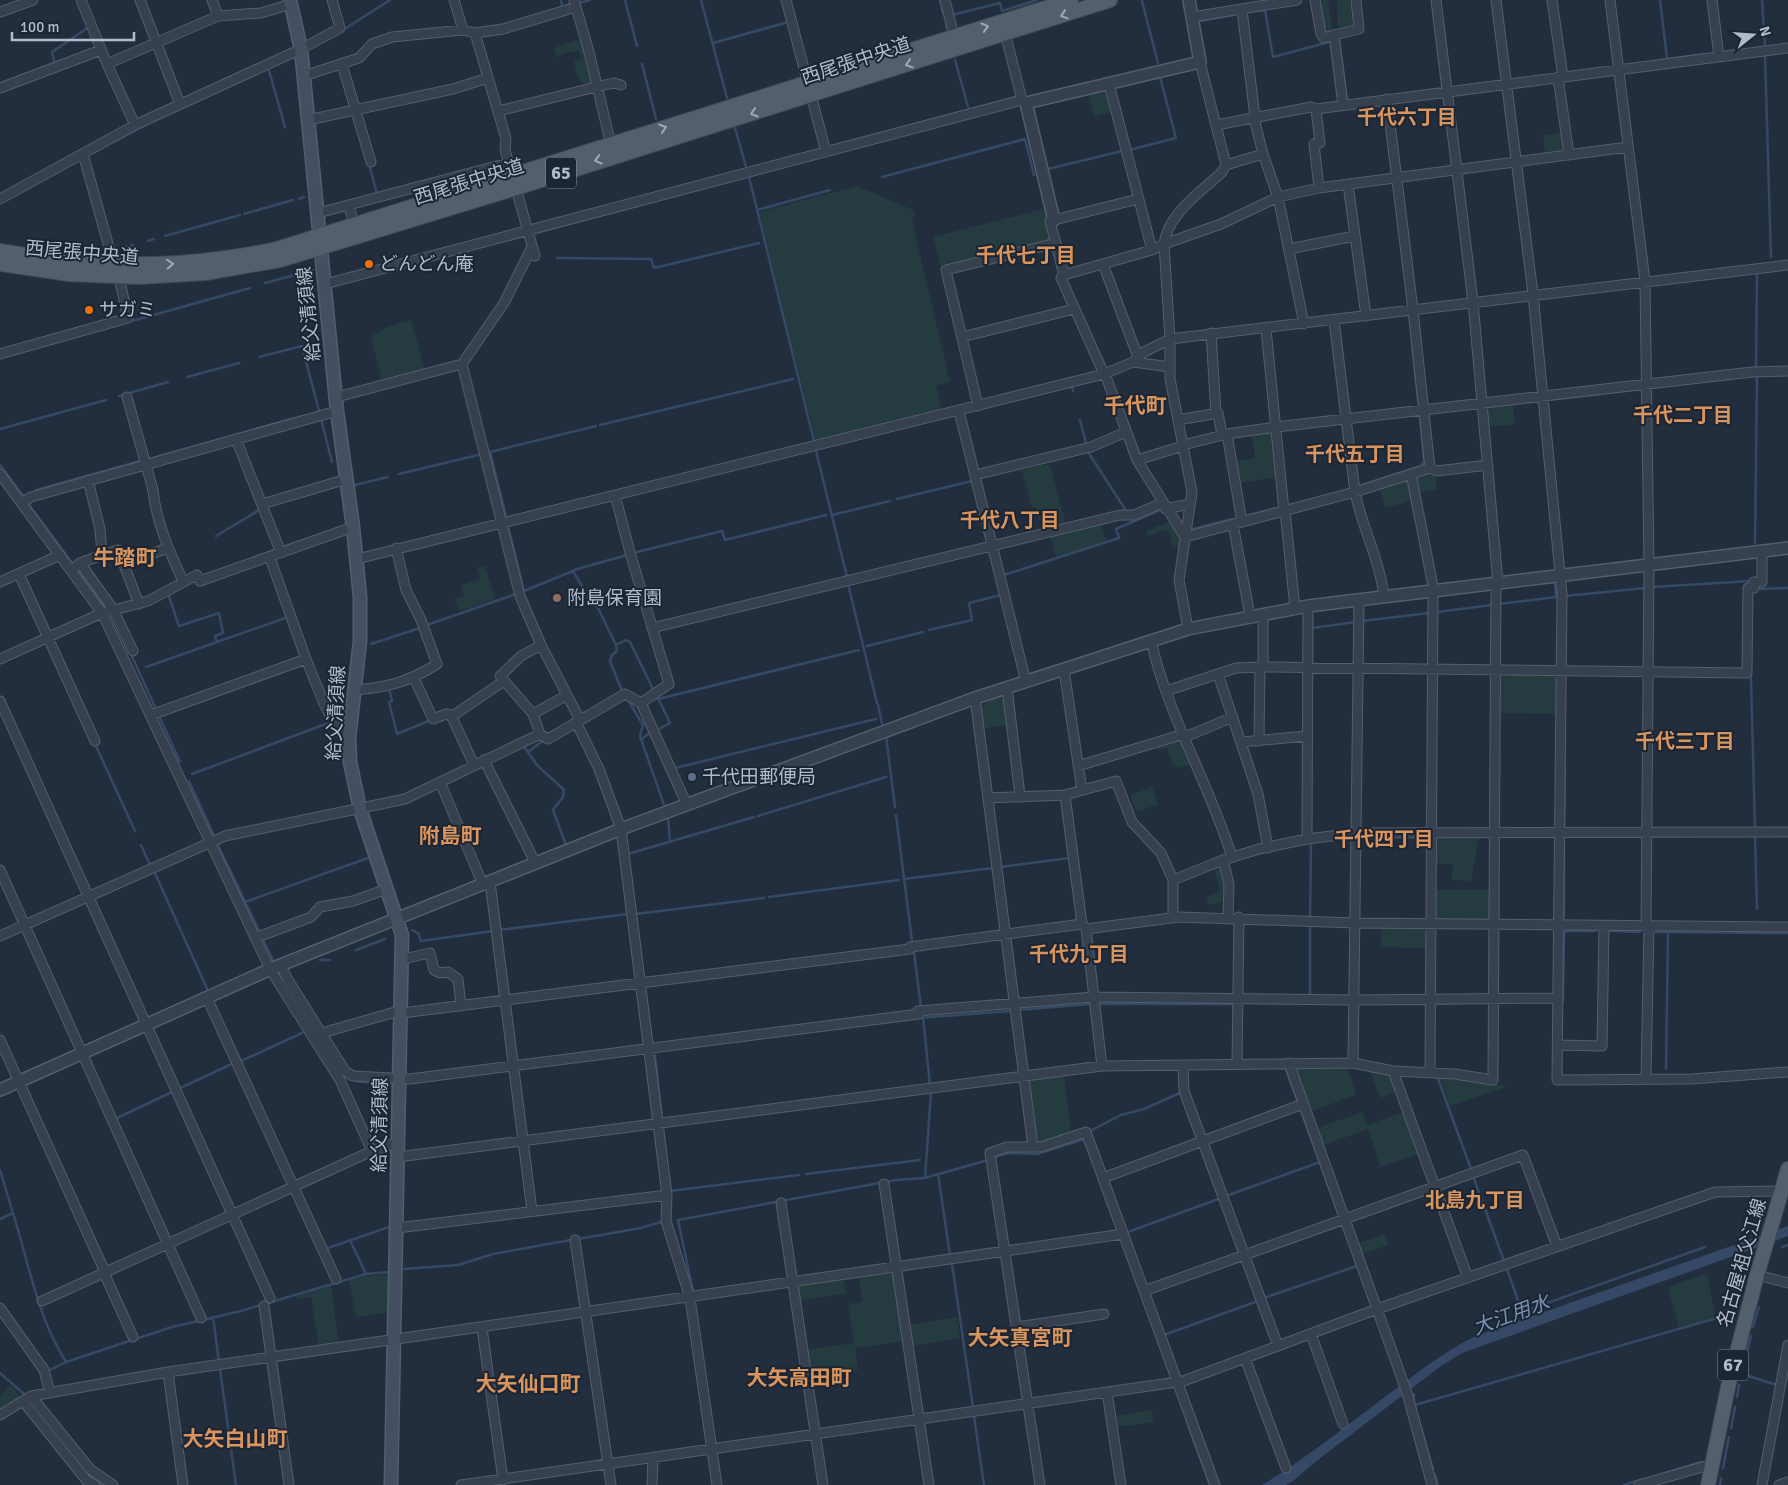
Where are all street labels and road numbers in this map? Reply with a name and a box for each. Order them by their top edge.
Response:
street label: 西尾張中央道 [798,32,914,90]
street label: 西尾張中央道 [411,154,527,210]
road number: 65 [546,158,576,188]
street label: 西尾張中央道 [24,236,140,270]
street label: 給父清須線 [292,265,326,363]
street label: 給父清須線 [322,665,350,761]
street label: 給父清須線 [367,1077,393,1173]
street label: 名古屋祖父江線 [1712,1196,1772,1330]
road number: 67 [1718,1350,1748,1380]

